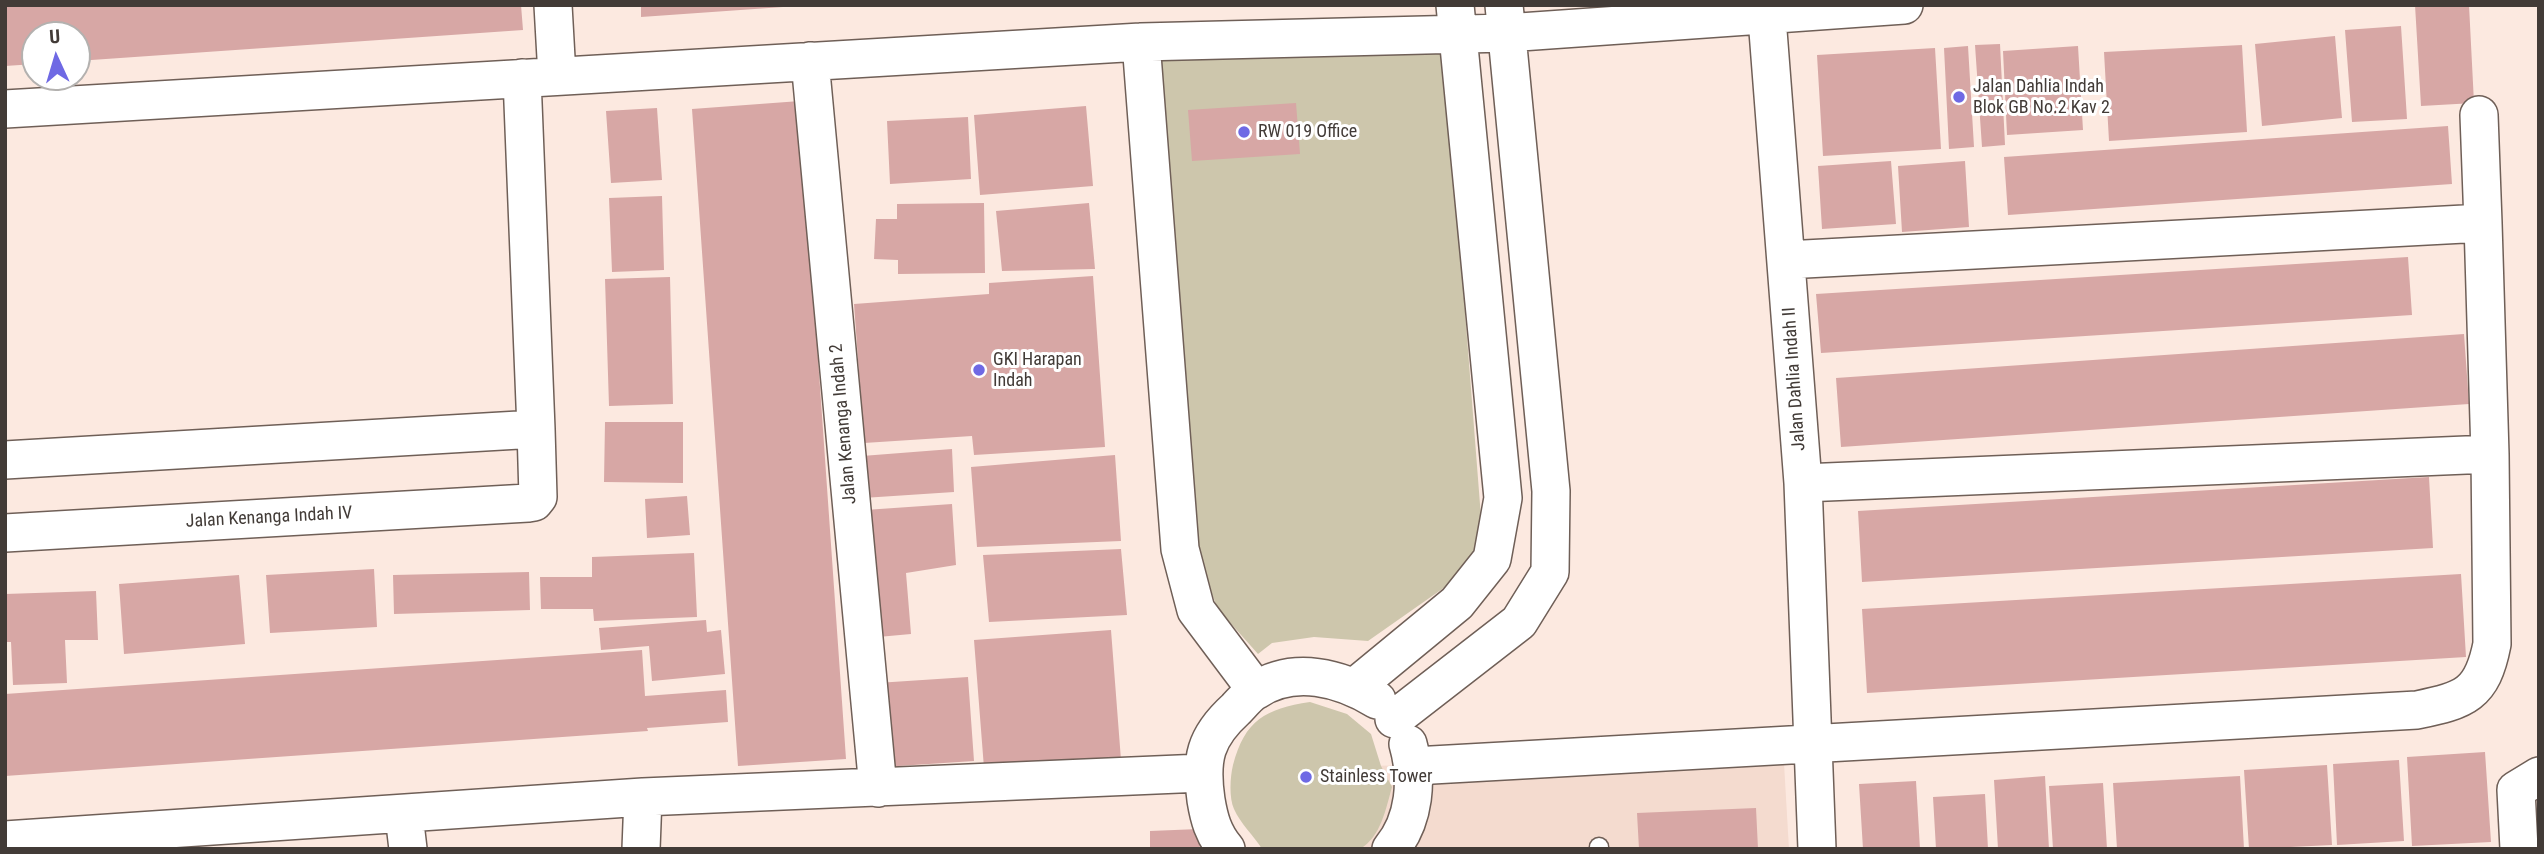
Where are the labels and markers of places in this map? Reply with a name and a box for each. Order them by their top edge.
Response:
place label: Jalan Dahlia Indah Blok GB No.2 Kav 2 [1973,76,2110,119]
marker: Jalan Dahlia Indah Blok GB No.2 Kav 2 [1951,89,1967,105]
place label: RW 019 Office [1258,121,1357,143]
marker: RW 019 Office [1236,124,1252,140]
place label: GKI Harapan Indah [993,349,1082,392]
marker: GKI Harapan Indah [971,362,987,378]
place label: Stainless Tower [1320,766,1432,788]
marker: Stainless Tower [1298,769,1314,785]

